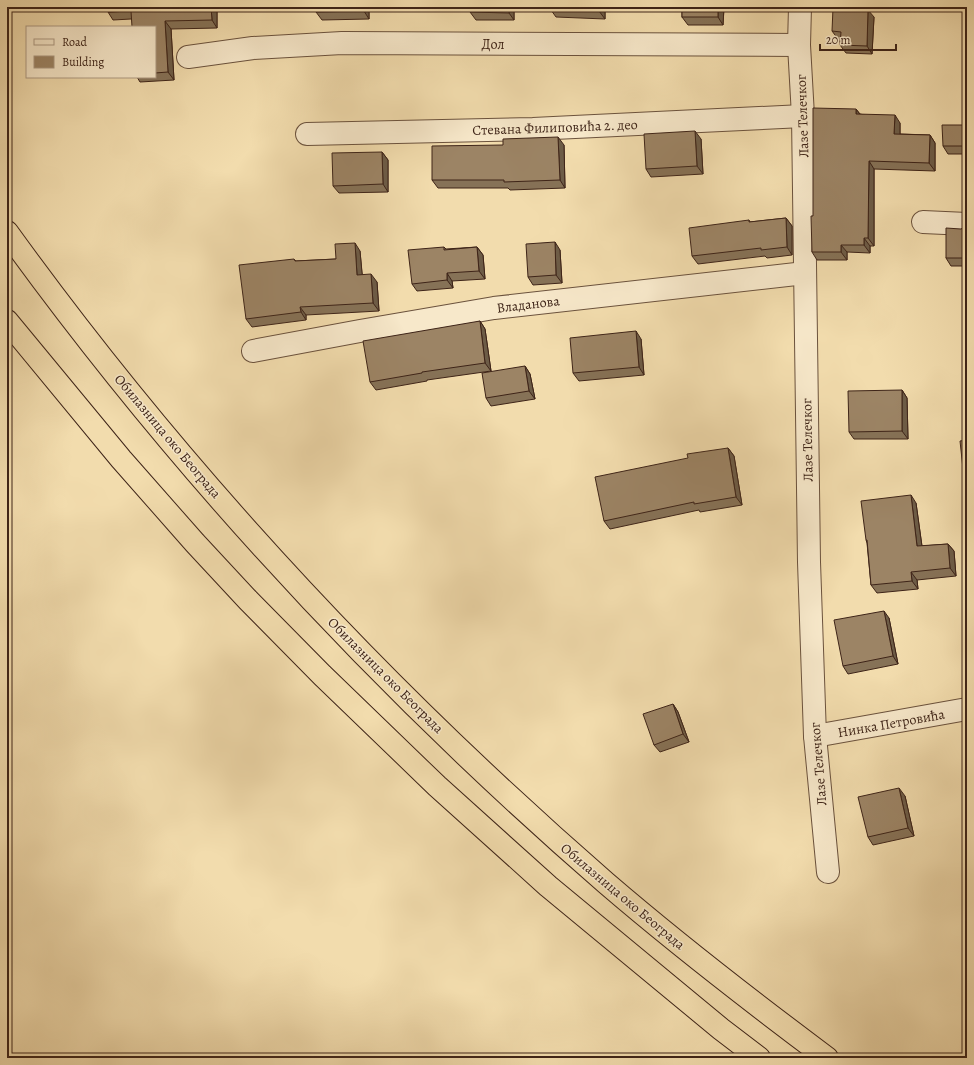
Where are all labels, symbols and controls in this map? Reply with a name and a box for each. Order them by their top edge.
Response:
legend [26,26,156,78]
scale bar [820,26,896,52]
text: 20 m [826,32,850,48]
text: Road [62,34,88,50]
street label: Дол [482,35,505,54]
text: Building [62,54,104,70]
street label: Лазе Телечког [792,74,813,158]
street label: Стевана Филиповића 2. део [472,115,638,140]
street label: Владанова [495,291,561,318]
street label: Обилазница око Београда [110,370,226,503]
street label: Лазе Телечког [797,398,818,482]
street label: Обилазница око Београда [324,613,448,738]
street label: Нинка Петровића [836,705,947,742]
street label: Лазе Телечког [805,721,832,806]
street label: Обилазница око Београда [557,839,689,954]

